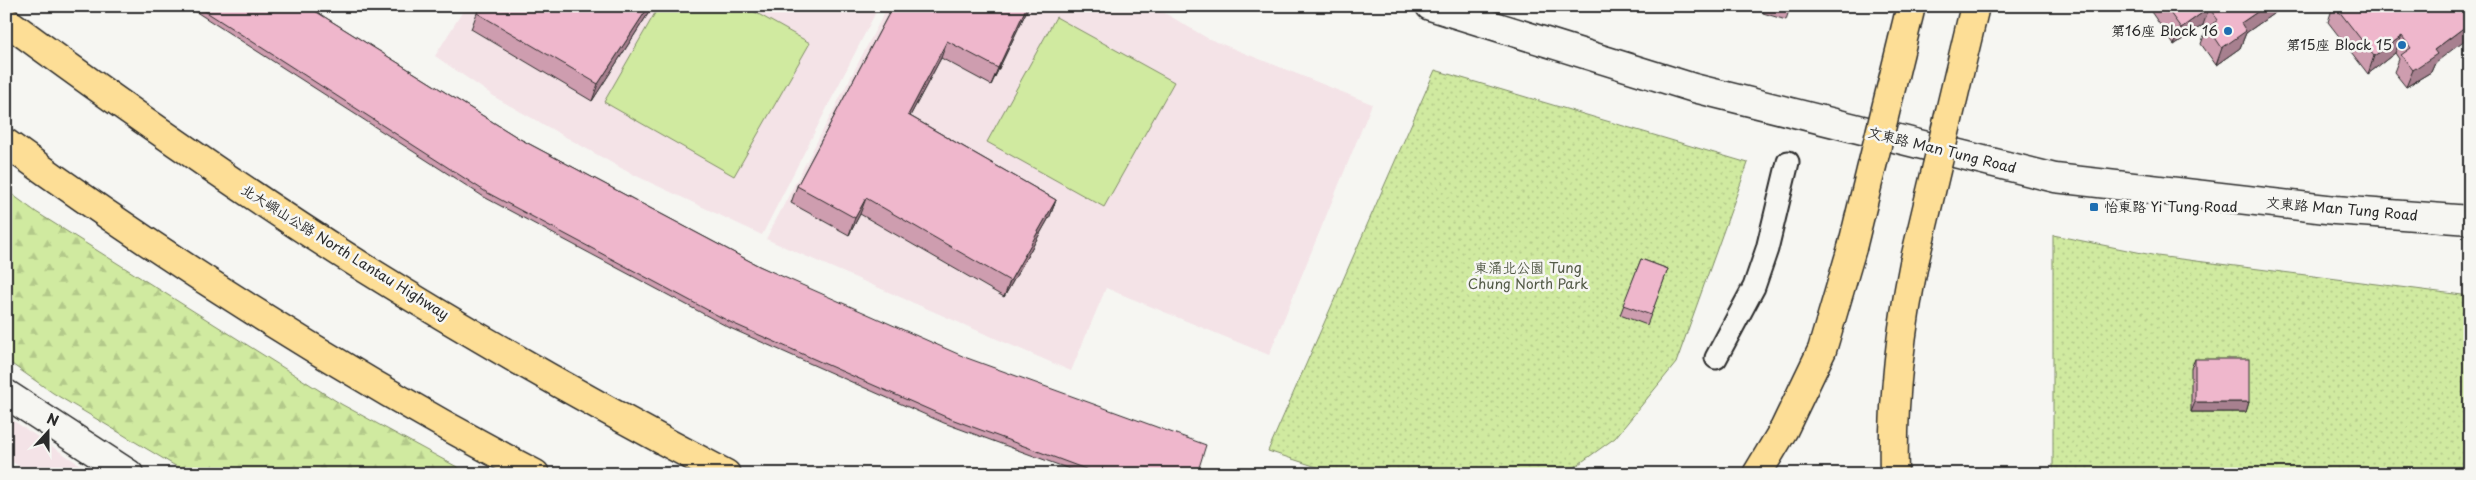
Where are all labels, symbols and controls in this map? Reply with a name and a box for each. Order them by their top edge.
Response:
place label: 第16座 Block 16 [2111,20,2218,41]
marker: 第16座 Block 16 [2222,25,2234,37]
place label: 第15座 Block 15 [2286,34,2392,55]
marker: 第15座 Block 15 [2396,39,2408,51]
street label: 文東路 Man Tung Road [1866,121,2019,178]
street label: 北大嶼山公路 North Lantau Highway [237,179,453,324]
street label: 文東路 Man Tung Road [2265,191,2419,226]
place label: 怡東路 Yi Tung Road [2104,196,2238,217]
marker: 怡東路 Yi Tung Road [2088,201,2100,213]
park label: 東涌北公園 Tung Chung North Park [1468,257,1588,294]
north arrow [22,408,72,458]
text: N [44,408,62,431]

